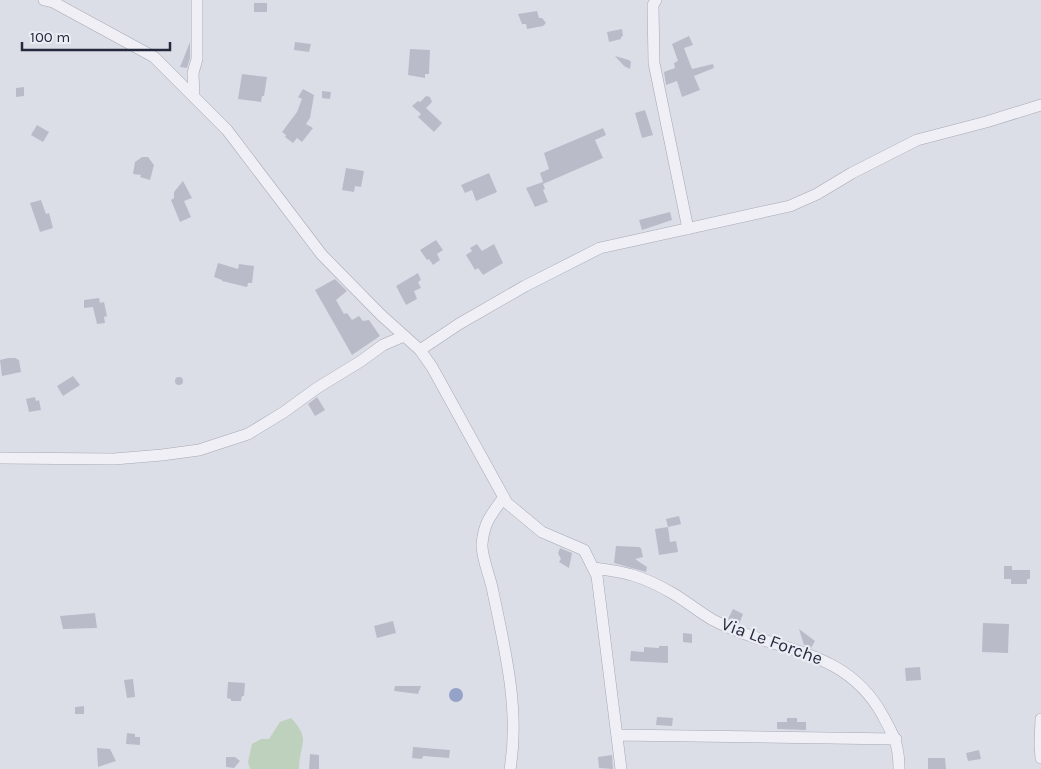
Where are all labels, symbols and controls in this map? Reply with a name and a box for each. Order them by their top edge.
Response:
scale bar [22,20,170,52]
text: 100 m [30,28,70,46]
street label: Via Le Forche [718,612,826,670]

